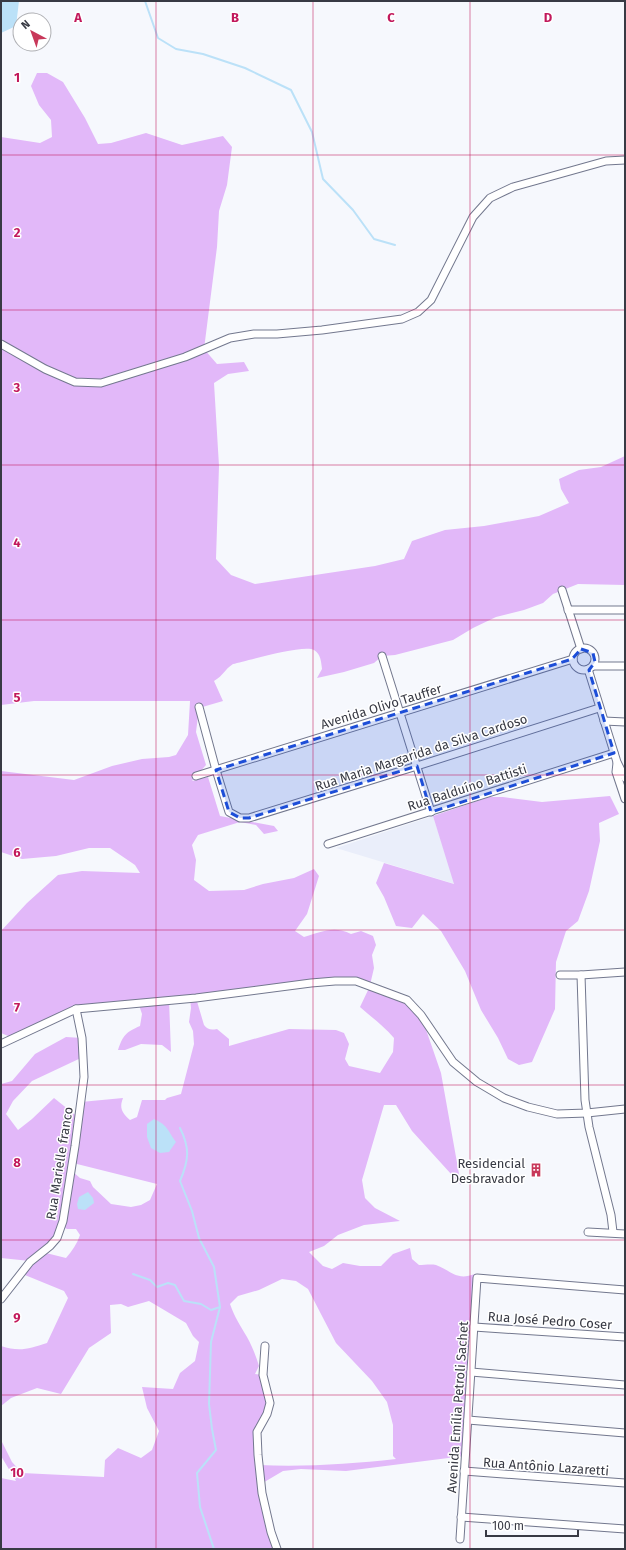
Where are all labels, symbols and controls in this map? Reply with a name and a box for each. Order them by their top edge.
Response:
text: A [73,10,82,25]
text: B [231,10,239,25]
text: C [387,10,395,25]
text: D [544,10,553,25]
north arrow [12,12,52,52]
text: N [19,18,33,32]
text: 1 [14,70,20,85]
text: 2 [14,225,21,240]
text: 3 [13,380,21,395]
text: 4 [13,535,21,550]
street label: Avenida Olivo Tauffer [319,681,443,732]
text: 5 [14,690,21,705]
street label: Rua Maria Margarida da Silva Cardoso [313,711,529,794]
street label: Rua Balduíno Battisti [406,761,529,814]
text: 6 [13,845,21,860]
text: 7 [14,1000,20,1015]
street label: Rua Marielle franco [43,1106,76,1221]
text: 8 [13,1155,21,1170]
place label: Residencial Desbravador [451,1156,525,1186]
building icon: Residencial Desbravador [528,1162,544,1178]
street label: Rua José Pedro Coser [487,1309,613,1332]
text: 9 [13,1310,21,1325]
street label: Avenida Emília Petroli Sachet [444,1320,471,1493]
street label: Rua Antônio Lazaretti [483,1455,609,1478]
text: 10 [10,1465,24,1480]
scale bar [486,1512,578,1538]
text: 100 m [492,1519,524,1533]

